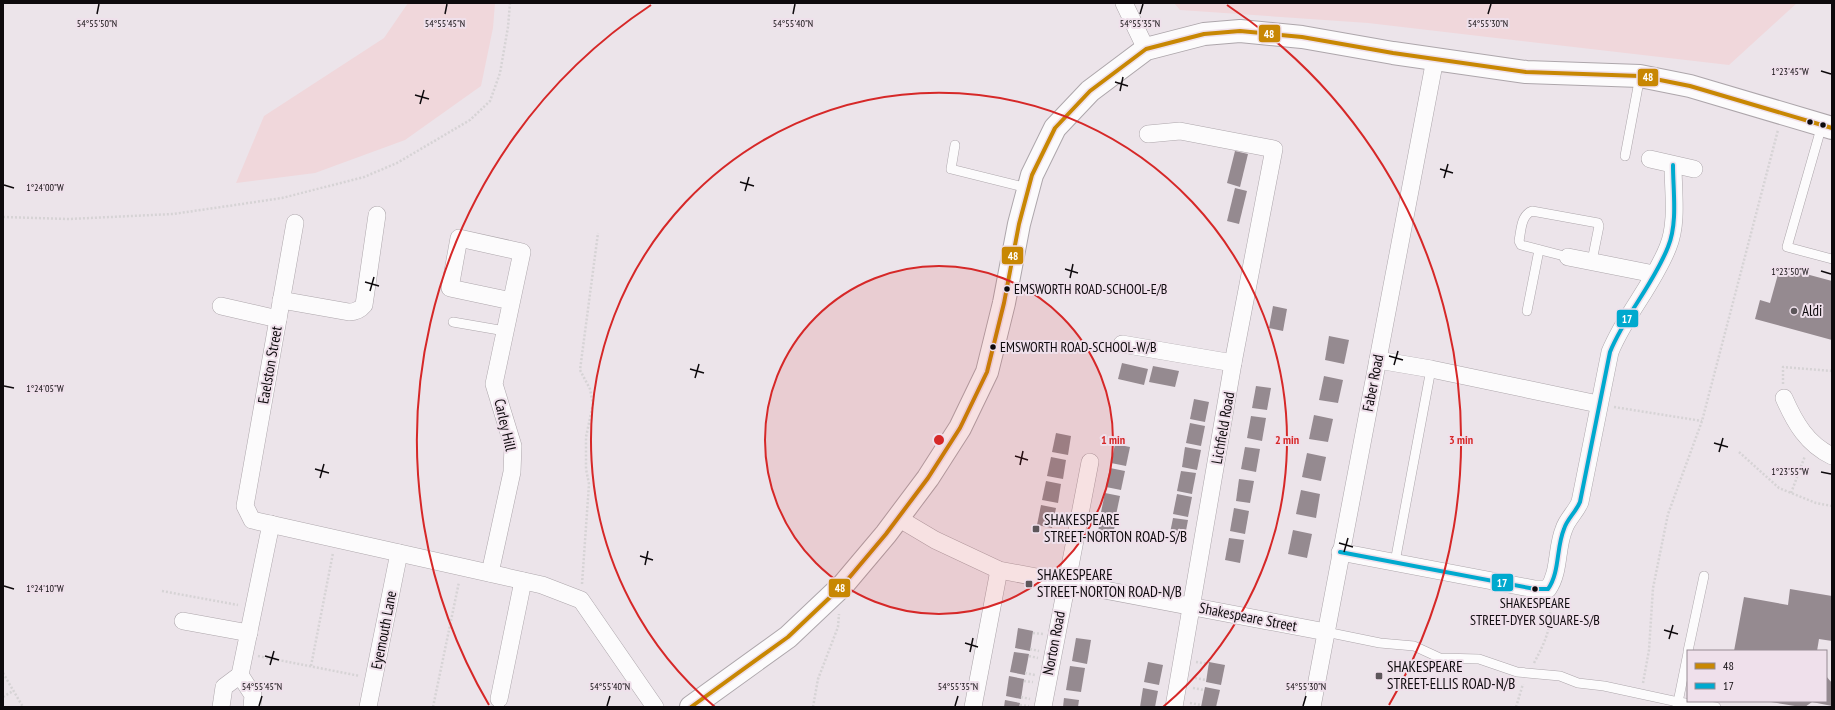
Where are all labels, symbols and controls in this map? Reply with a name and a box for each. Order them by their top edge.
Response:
text: 54°55'50"N [77,17,117,30]
text: 54°55'45"N [425,17,465,30]
text: 54°55'40"N [773,17,813,30]
text: 54°55'35"N [1120,17,1160,30]
text: 54°55'30"N [1468,17,1508,30]
line badge: 48 [1258,24,1281,43]
text: 48 [1264,27,1274,41]
text: 1°23'45"W [1771,65,1809,78]
line badge: 48 [1637,68,1659,87]
text: 48 [1643,70,1653,84]
unlabelled marker [1805,117,1815,127]
unlabelled marker [1818,120,1828,130]
text: 1°24'00"W [26,181,64,194]
line badge: 48 [1001,246,1024,265]
text: 48 [1008,249,1018,263]
text: 1°23'50"W [1771,265,1809,278]
place label: EMSWORTH ROAD-SCHOOL-E/B [1014,280,1167,298]
marker: EMSWORTH ROAD-SCHOOL-E/B [1002,284,1012,294]
place label: Aldi [1802,301,1822,320]
marker: Aldi [1789,306,1799,316]
line badge: 17 [1616,309,1639,328]
text: 17 [1622,312,1632,326]
street label: Eaelston Street [253,325,286,405]
place label: EMSWORTH ROAD-SCHOOL-W/B [1000,338,1157,356]
marker: EMSWORTH ROAD-SCHOOL-W/B [988,342,998,352]
street label: Faber Road [1358,353,1387,413]
text: 1°24'05"W [26,382,64,395]
street label: Lichfield Road [1207,390,1238,465]
street label: Carley Hill [490,397,521,453]
text: 1 min [1101,432,1125,447]
text: 2 min [1275,432,1299,447]
text: 3 min [1449,432,1473,447]
centre of rings [932,433,946,447]
text: 1°23'55"W [1771,465,1809,478]
place label: SHAKESPEARE STREET-NORTON ROAD-S/B [1044,510,1187,546]
marker: SHAKESPEARE STREET-NORTON ROAD-S/B [1031,524,1041,534]
place label: SHAKESPEARE STREET-NORTON ROAD-N/B [1037,565,1182,601]
line badge: 17 [1491,573,1514,592]
text: 17 [1497,576,1507,590]
line badge: 48 [828,578,851,598]
marker: SHAKESPEARE STREET-NORTON ROAD-N/B [1024,579,1034,589]
text: 48 [835,581,845,595]
text: 1°24'10"W [26,582,64,595]
marker: SHAKESPEARE STREET-DYER SQUARE-S/B [1530,584,1540,594]
street label: Eyemouth Lane [367,589,400,671]
place label: SHAKESPEARE STREET-DYER SQUARE-S/B [1470,594,1600,629]
street label: Shakespeare Street [1198,598,1299,635]
street label: Norton Road [1038,609,1069,677]
legend [1687,650,1827,702]
place label: SHAKESPEARE STREET-ELLIS ROAD-N/B [1387,657,1515,693]
text: 48 [1723,658,1734,673]
marker: SHAKESPEARE STREET-ELLIS ROAD-N/B [1374,671,1384,681]
text: 17 [1723,678,1734,693]
text: 54°55'45"N [242,680,282,693]
text: 54°55'40"N [590,680,630,693]
text: 54°55'35"N [938,680,978,693]
text: 54°55'30"N [1286,680,1326,693]

